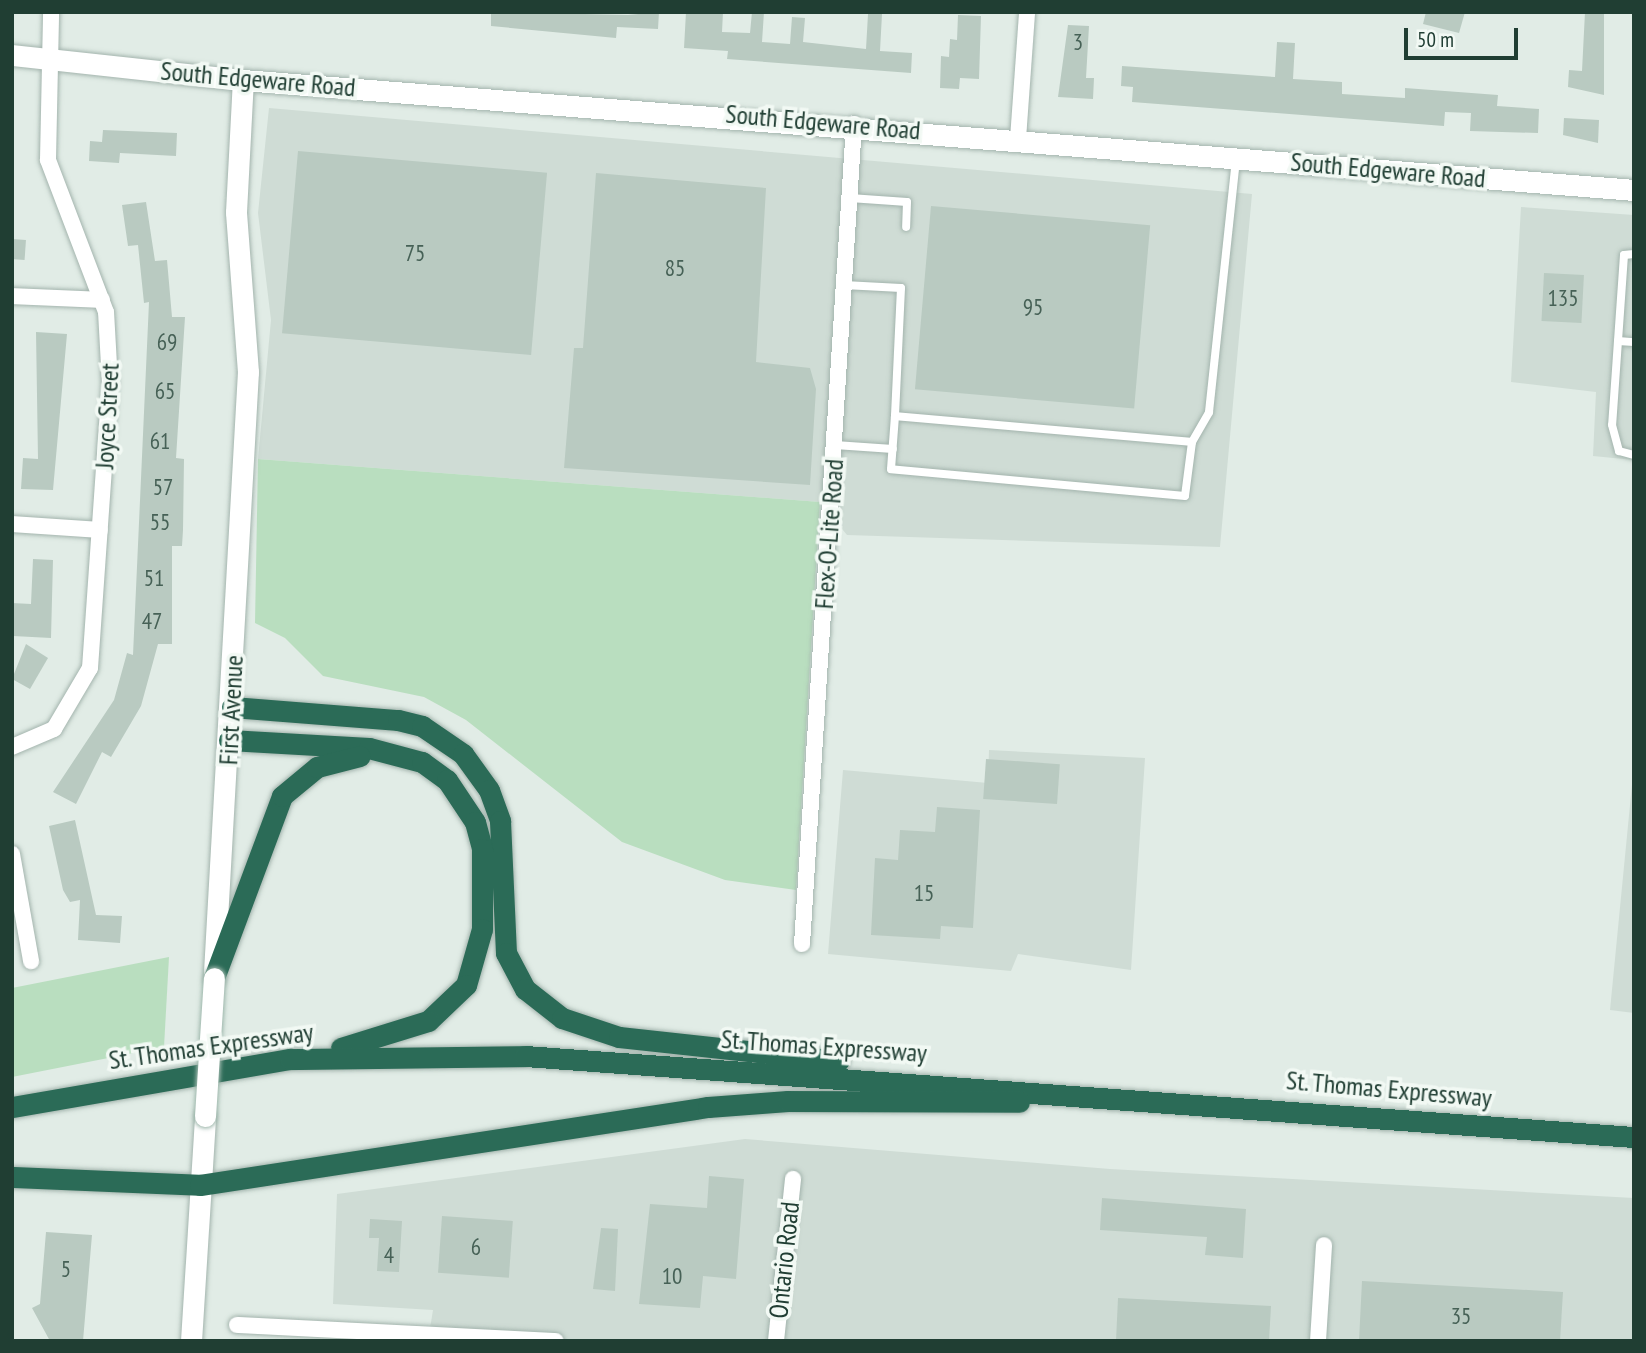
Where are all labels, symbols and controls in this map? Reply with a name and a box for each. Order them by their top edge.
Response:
scale bar [1408,14,1522,58]
text: 50 m [1417,26,1454,53]
house number: 3 [1073,28,1083,56]
street label: South Edgeware Road [159,55,357,103]
street label: South Edgeware Road [724,98,922,146]
street label: South Edgeware Road [1289,146,1487,194]
house number: 75 [405,239,425,267]
house number: 85 [665,254,685,282]
house number: 135 [1547,284,1579,312]
house number: 95 [1023,293,1043,321]
house number: 69 [157,328,177,356]
street label: Joyce Street [89,362,125,470]
house number: 65 [155,377,175,405]
house number: 61 [150,427,170,455]
street label: Flex-O-Lite Road [808,458,850,610]
house number: 57 [153,473,173,501]
house number: 55 [150,508,170,536]
house number: 51 [144,564,164,592]
house number: 47 [142,607,162,635]
street label: First Avenue [213,654,249,766]
house number: 15 [914,879,934,907]
street label: St. Thomas Expressway [106,1016,316,1076]
street label: St. Thomas Expressway [719,1023,929,1069]
street label: St. Thomas Expressway [1284,1064,1494,1114]
street label: Ontario Road [762,1200,806,1320]
house number: 6 [471,1233,481,1261]
house number: 4 [384,1241,394,1269]
house number: 5 [61,1255,71,1283]
house number: 10 [662,1262,682,1290]
house number: 35 [1451,1302,1471,1330]

